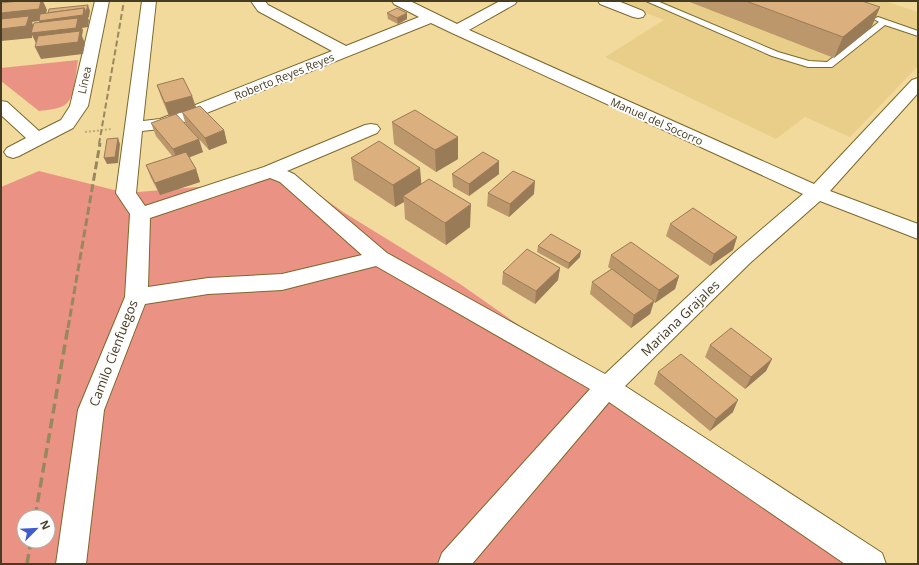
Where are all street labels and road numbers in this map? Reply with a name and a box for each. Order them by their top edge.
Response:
street label: Roberto Reyes Reyes [232,49,336,103]
street label: Línea [74,65,94,95]
street label: Manuel del Socorro [608,94,706,148]
street label: Mariana Grajales [637,276,723,360]
street label: Camilo Cienfuegos [84,297,142,409]

